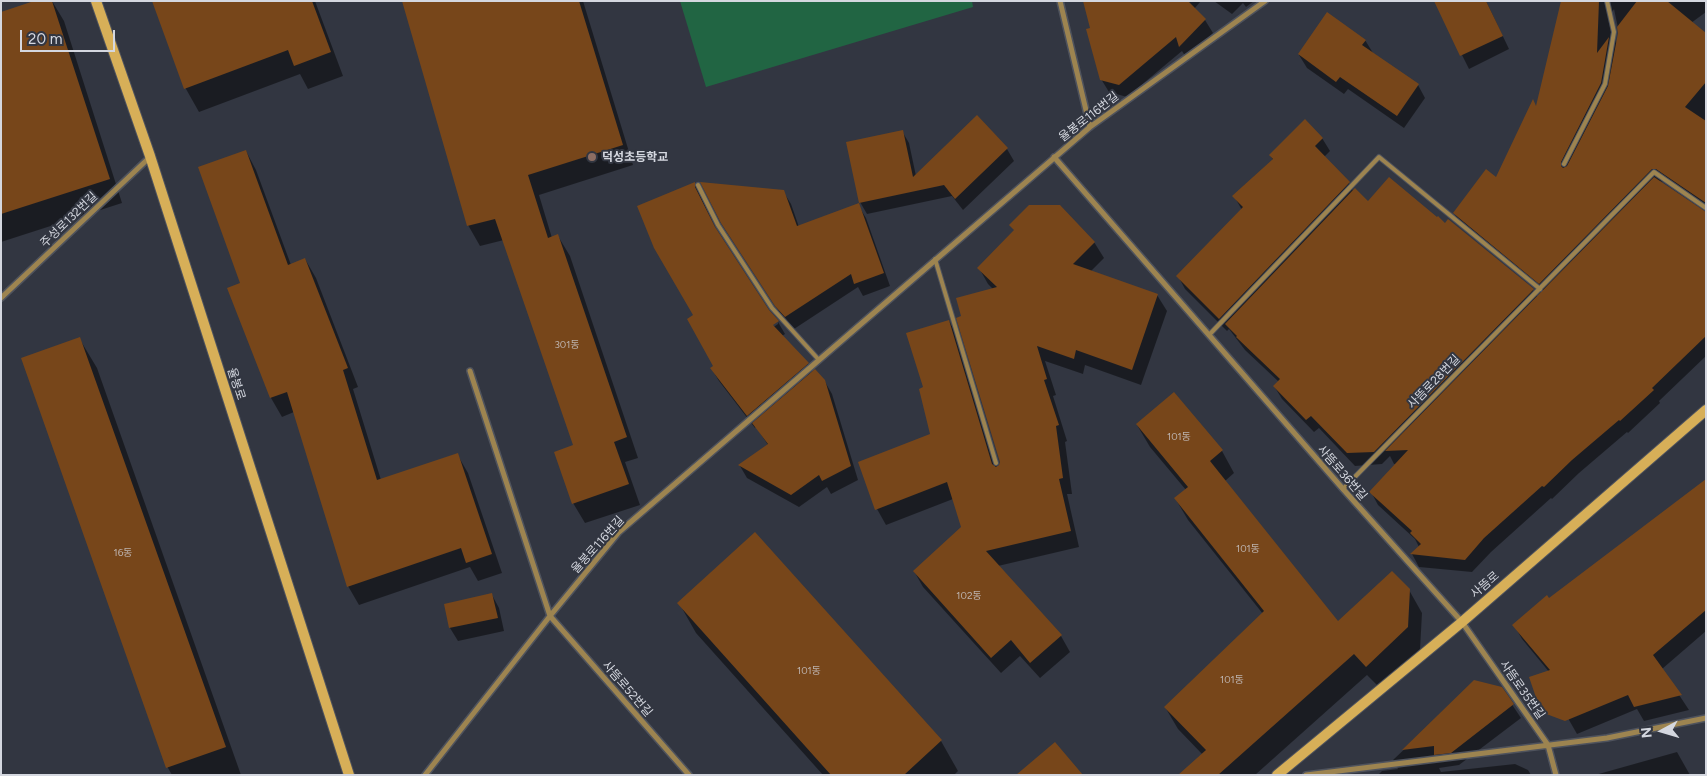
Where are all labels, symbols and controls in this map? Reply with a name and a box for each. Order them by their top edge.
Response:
scale bar [22,20,118,52]
text: 20 m [28,30,62,48]
street label: 율봉로116번길 [1056,89,1122,145]
place label: 덕성초등학교 [602,150,668,164]
marker: 덕성초등학교 [586,151,598,163]
street label: 주성로132번길 [38,189,100,251]
house number: 301동 [554,339,580,351]
street label: 사뜸로28번길 [1405,352,1463,412]
street label: 율봉로 [224,366,248,402]
house number: 101동 [1167,431,1191,443]
street label: 사뜸로36번길 [1314,442,1370,504]
street label: 율봉로116번길 [569,513,627,577]
house number: 101동 [1236,543,1260,555]
house number: 16동 [114,547,132,559]
street label: 사뜸로 [1468,569,1502,601]
house number: 102동 [956,590,982,602]
street label: 사뜸로52번길 [599,658,655,720]
street label: 사뜸로35번길 [1496,658,1548,722]
house number: 101동 [797,665,821,677]
house number: 101동 [1220,674,1244,686]
north arrow [1637,706,1687,756]
text: N [1638,726,1656,739]

